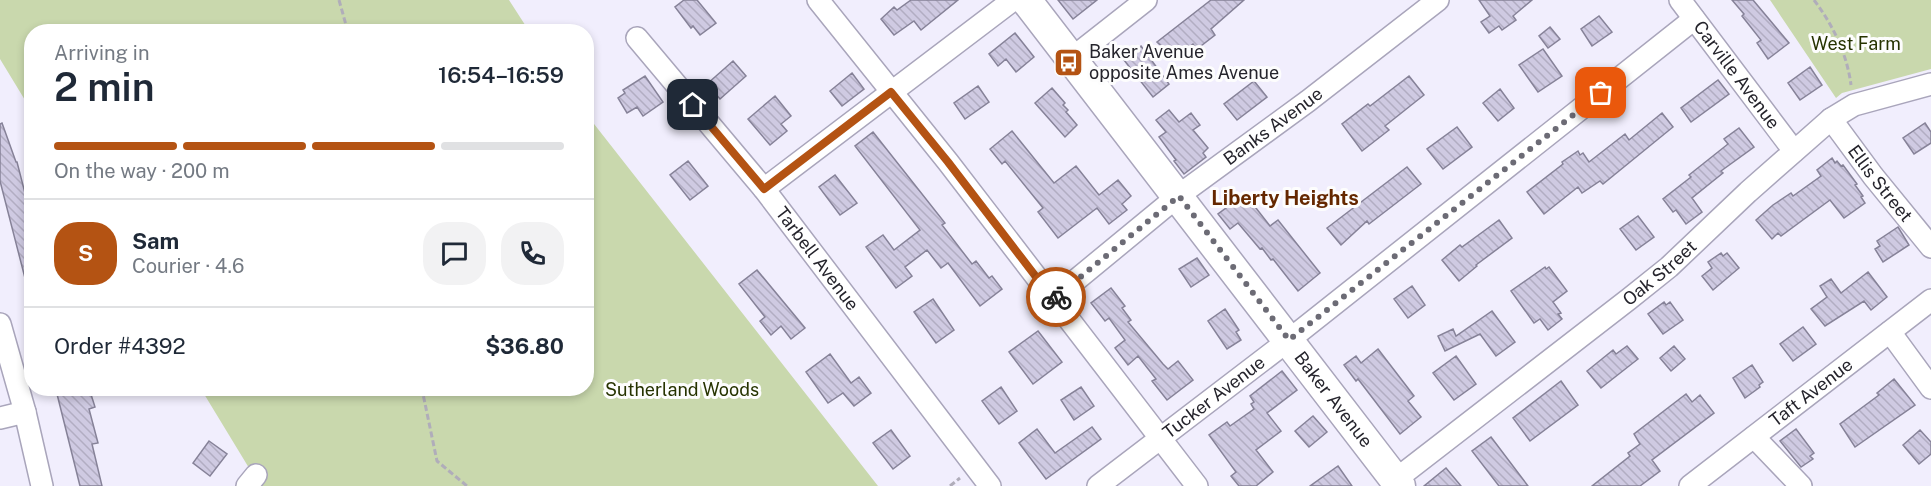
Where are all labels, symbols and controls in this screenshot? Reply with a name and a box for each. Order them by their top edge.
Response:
street label: Carville Avenue [1690,17,1785,133]
park label: West Farm [1811,33,1901,54]
text: Arriving in [54,41,149,65]
place label: Baker Avenue opposite Ames Avenue [1089,41,1279,83]
bus stop icon: Baker Avenue opposite Ames Avenue [1052,46,1084,78]
text: 16:54–16:59 [438,62,564,88]
text: 2 min [54,64,155,110]
pin [1575,67,1626,118]
icon: bag [1584,76,1617,109]
pin [667,79,718,130]
street label: Banks Avenue [1219,83,1327,169]
icon: home [676,88,709,121]
street label: Ellis Street [1844,141,1917,226]
text: On the way · 200 m [54,159,230,183]
district label: Liberty Heights [1211,186,1359,210]
street label: Tarbell Avenue [771,203,864,314]
button: chat [423,222,486,285]
button: phone [501,222,564,285]
text: Sam [132,228,179,254]
street label: Oak Street [1618,236,1701,310]
text: S [78,240,93,266]
text: Courier · 4.6 [132,254,244,278]
courier [1026,267,1086,327]
icon: bike [1040,281,1073,314]
text: Order #4392 [54,333,186,359]
text: $36.80 [485,333,564,359]
street label: Baker Avenue [1290,347,1377,451]
street label: Tucker Avenue [1158,351,1269,443]
street label: Taft Avenue [1765,354,1856,431]
park label: Sutherland Woods [605,379,759,400]

